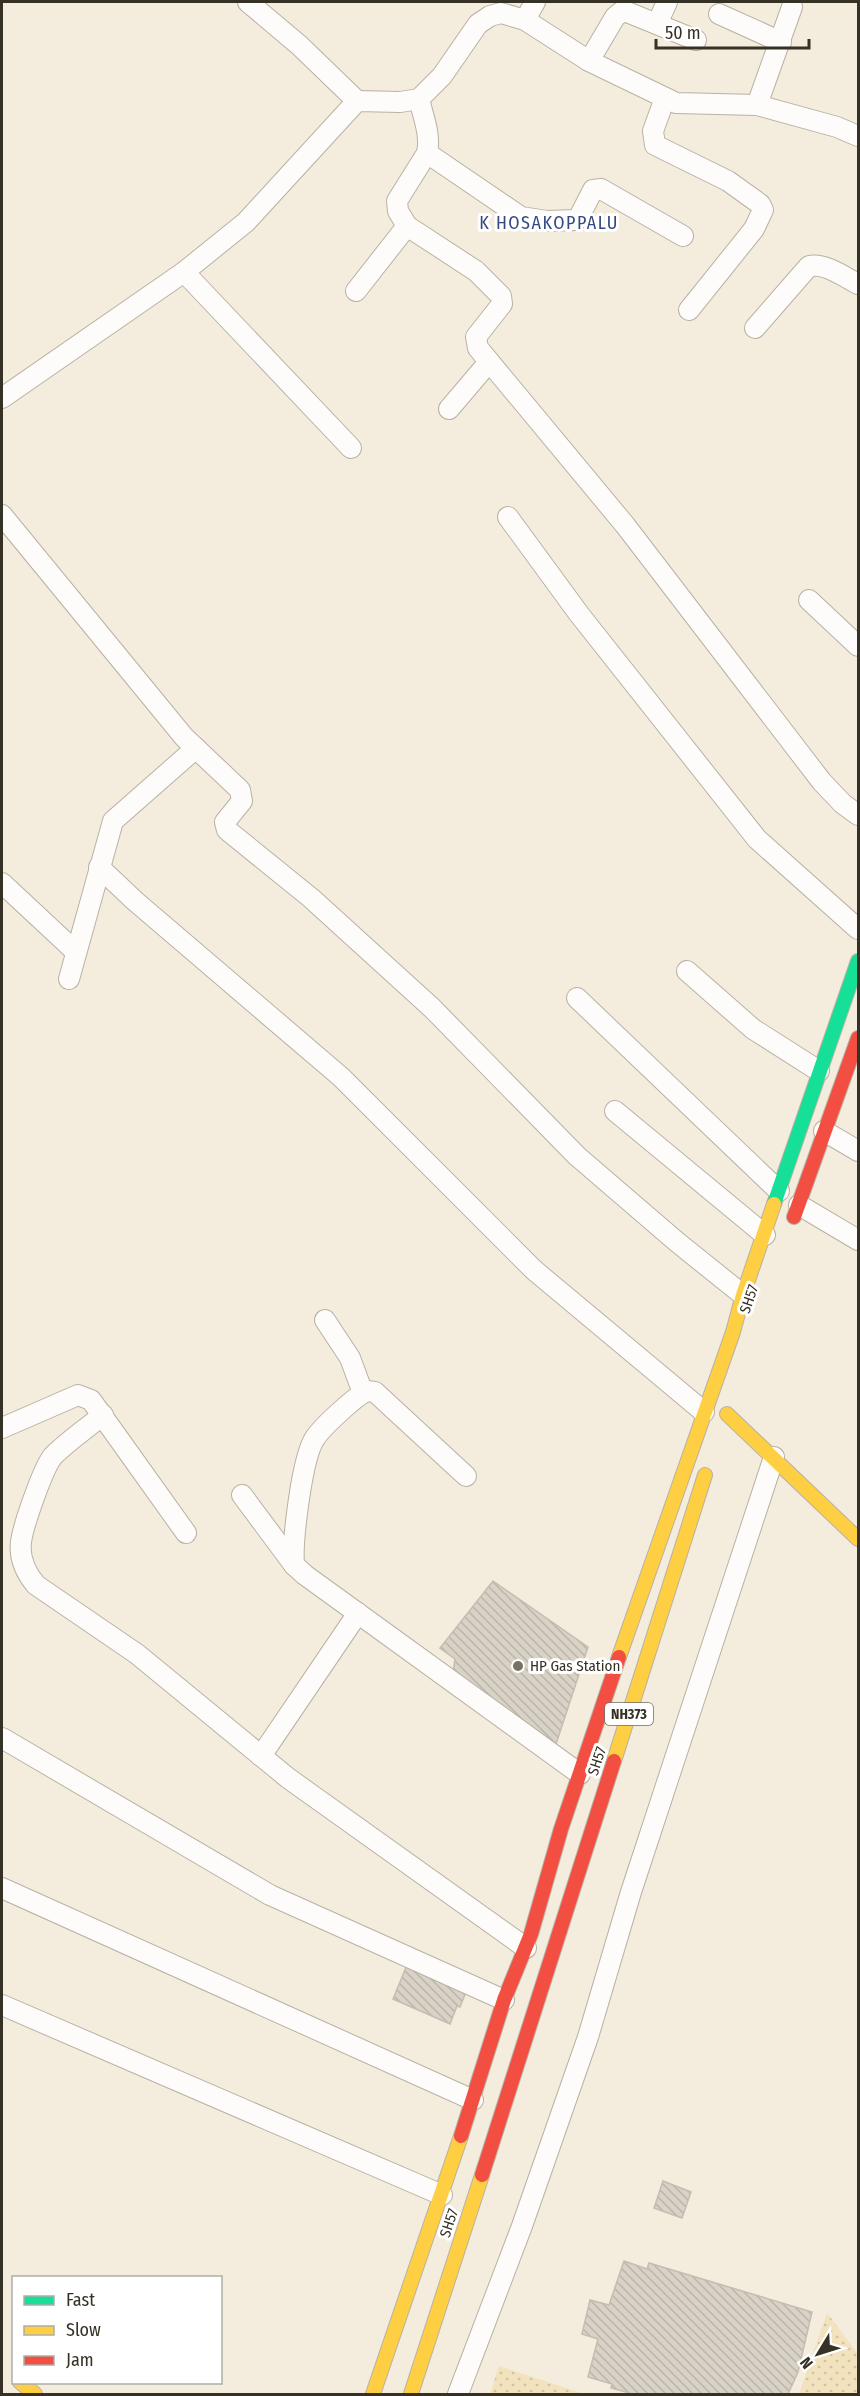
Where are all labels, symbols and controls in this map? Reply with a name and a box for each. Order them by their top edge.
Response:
scale bar [656,12,809,50]
text: 50 m [665,22,701,44]
district label: K HOSAKOPPALU [479,212,619,234]
street label: SH57 [736,1282,762,1316]
place label: HP Gas Station [530,1657,620,1675]
marker: HP Gas Station [511,1659,525,1673]
road number: NH373 [605,1703,653,1725]
street label: SH57 [584,1744,610,1778]
street label: SH57 [436,2206,462,2240]
legend [12,2276,222,2384]
text: Fast [66,2289,95,2311]
text: Slow [66,2319,101,2341]
north arrow [788,2324,848,2384]
text: Jam [66,2349,94,2371]
text: N [796,2353,817,2373]

